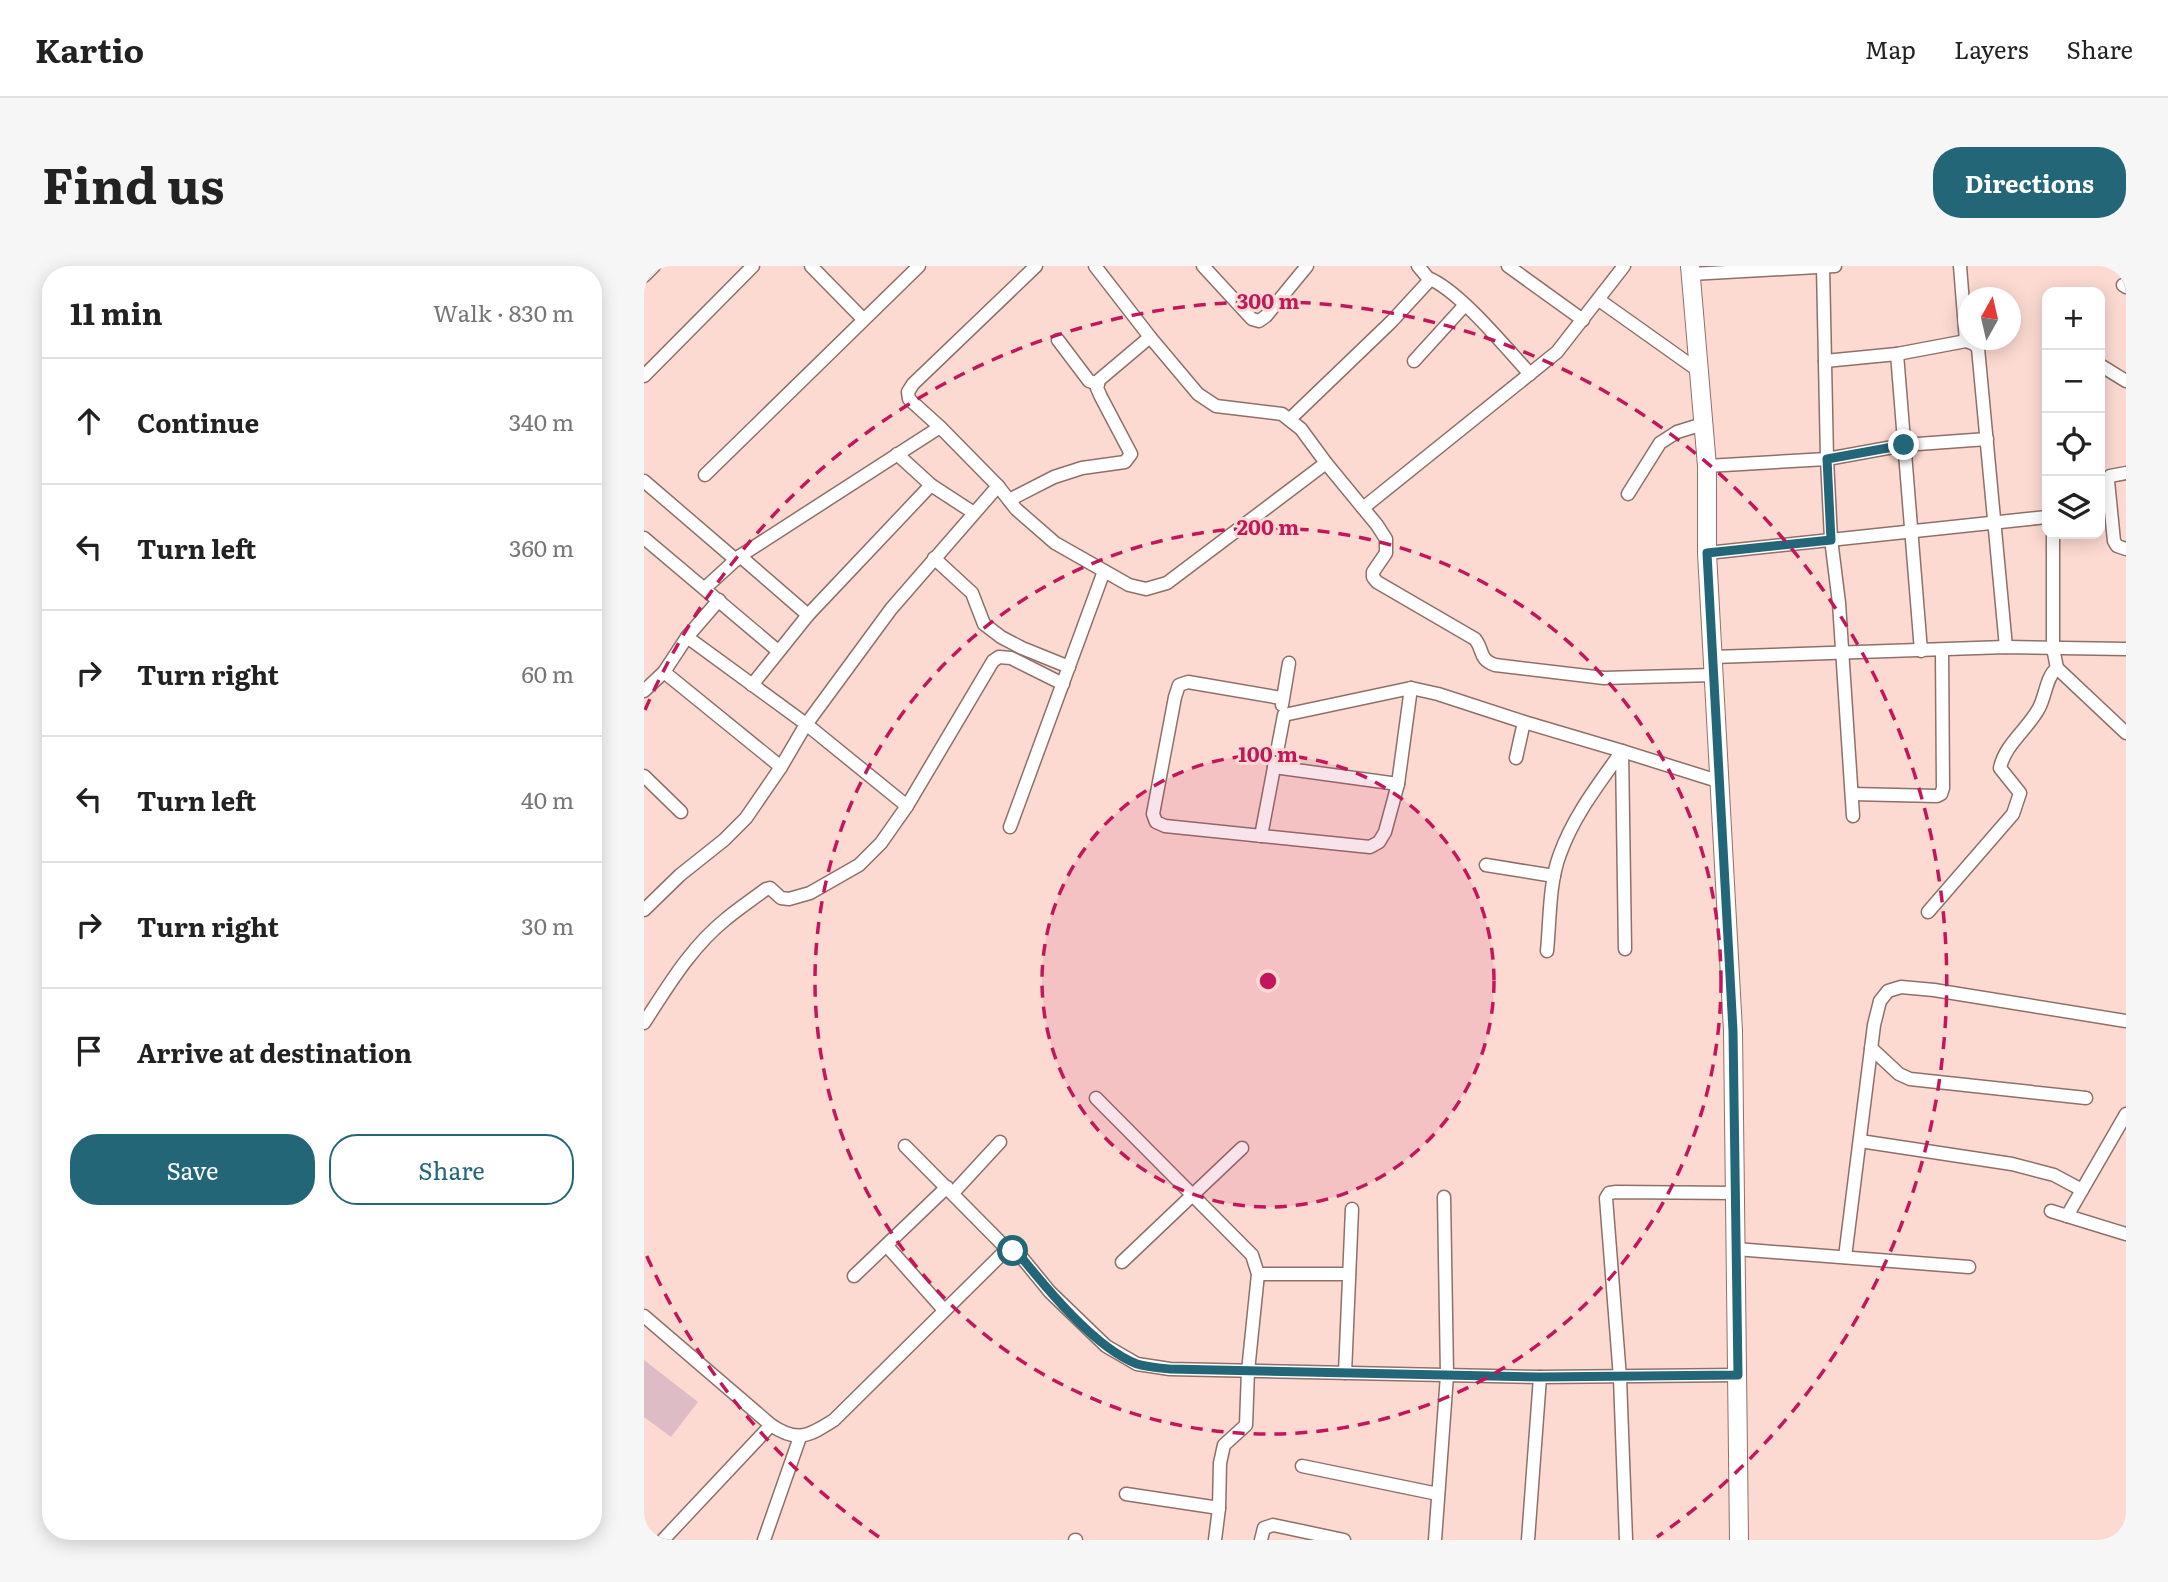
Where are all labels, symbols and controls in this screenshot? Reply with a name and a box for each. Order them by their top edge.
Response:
text: Kartio [35,24,144,73]
text: Map [1865,31,1916,66]
text: Layers [1954,31,2028,66]
text: Share [2066,31,2133,66]
text: Find us [42,146,225,219]
button: Directions [1933,147,2126,218]
text: 300 m [1237,284,1299,315]
north arrow [1958,287,2021,350]
map controls [2042,287,2105,539]
button: + [2042,287,2105,350]
text: 11 min [70,290,163,334]
text: Walk · 830 m [433,295,574,329]
button: − [2042,350,2105,413]
icon: ahead [70,402,108,440]
text: Continue [137,402,259,441]
text: 340 m [509,404,574,438]
button: locate [2042,413,2105,476]
route end [1888,429,1919,460]
button: layers [2042,476,2105,539]
text: 200 m [1237,510,1299,541]
icon: left [70,528,108,566]
text: Turn left [137,528,256,567]
text: 360 m [509,530,574,564]
icon: right [70,654,108,692]
text: Turn right [137,654,279,693]
text: 60 m [521,656,574,690]
text: 100 m [1238,737,1298,768]
icon: left [70,780,108,818]
text: Turn left [137,780,256,819]
text: 40 m [521,782,574,816]
icon: right [70,906,108,944]
text: Turn right [137,906,279,945]
text: 30 m [521,908,574,942]
centre of rings [1256,969,1280,993]
icon: arrive [70,1032,108,1070]
text: Arrive at destination [137,1032,412,1071]
button: Save [70,1134,315,1205]
button: Share [329,1134,574,1205]
route start [997,1235,1028,1266]

